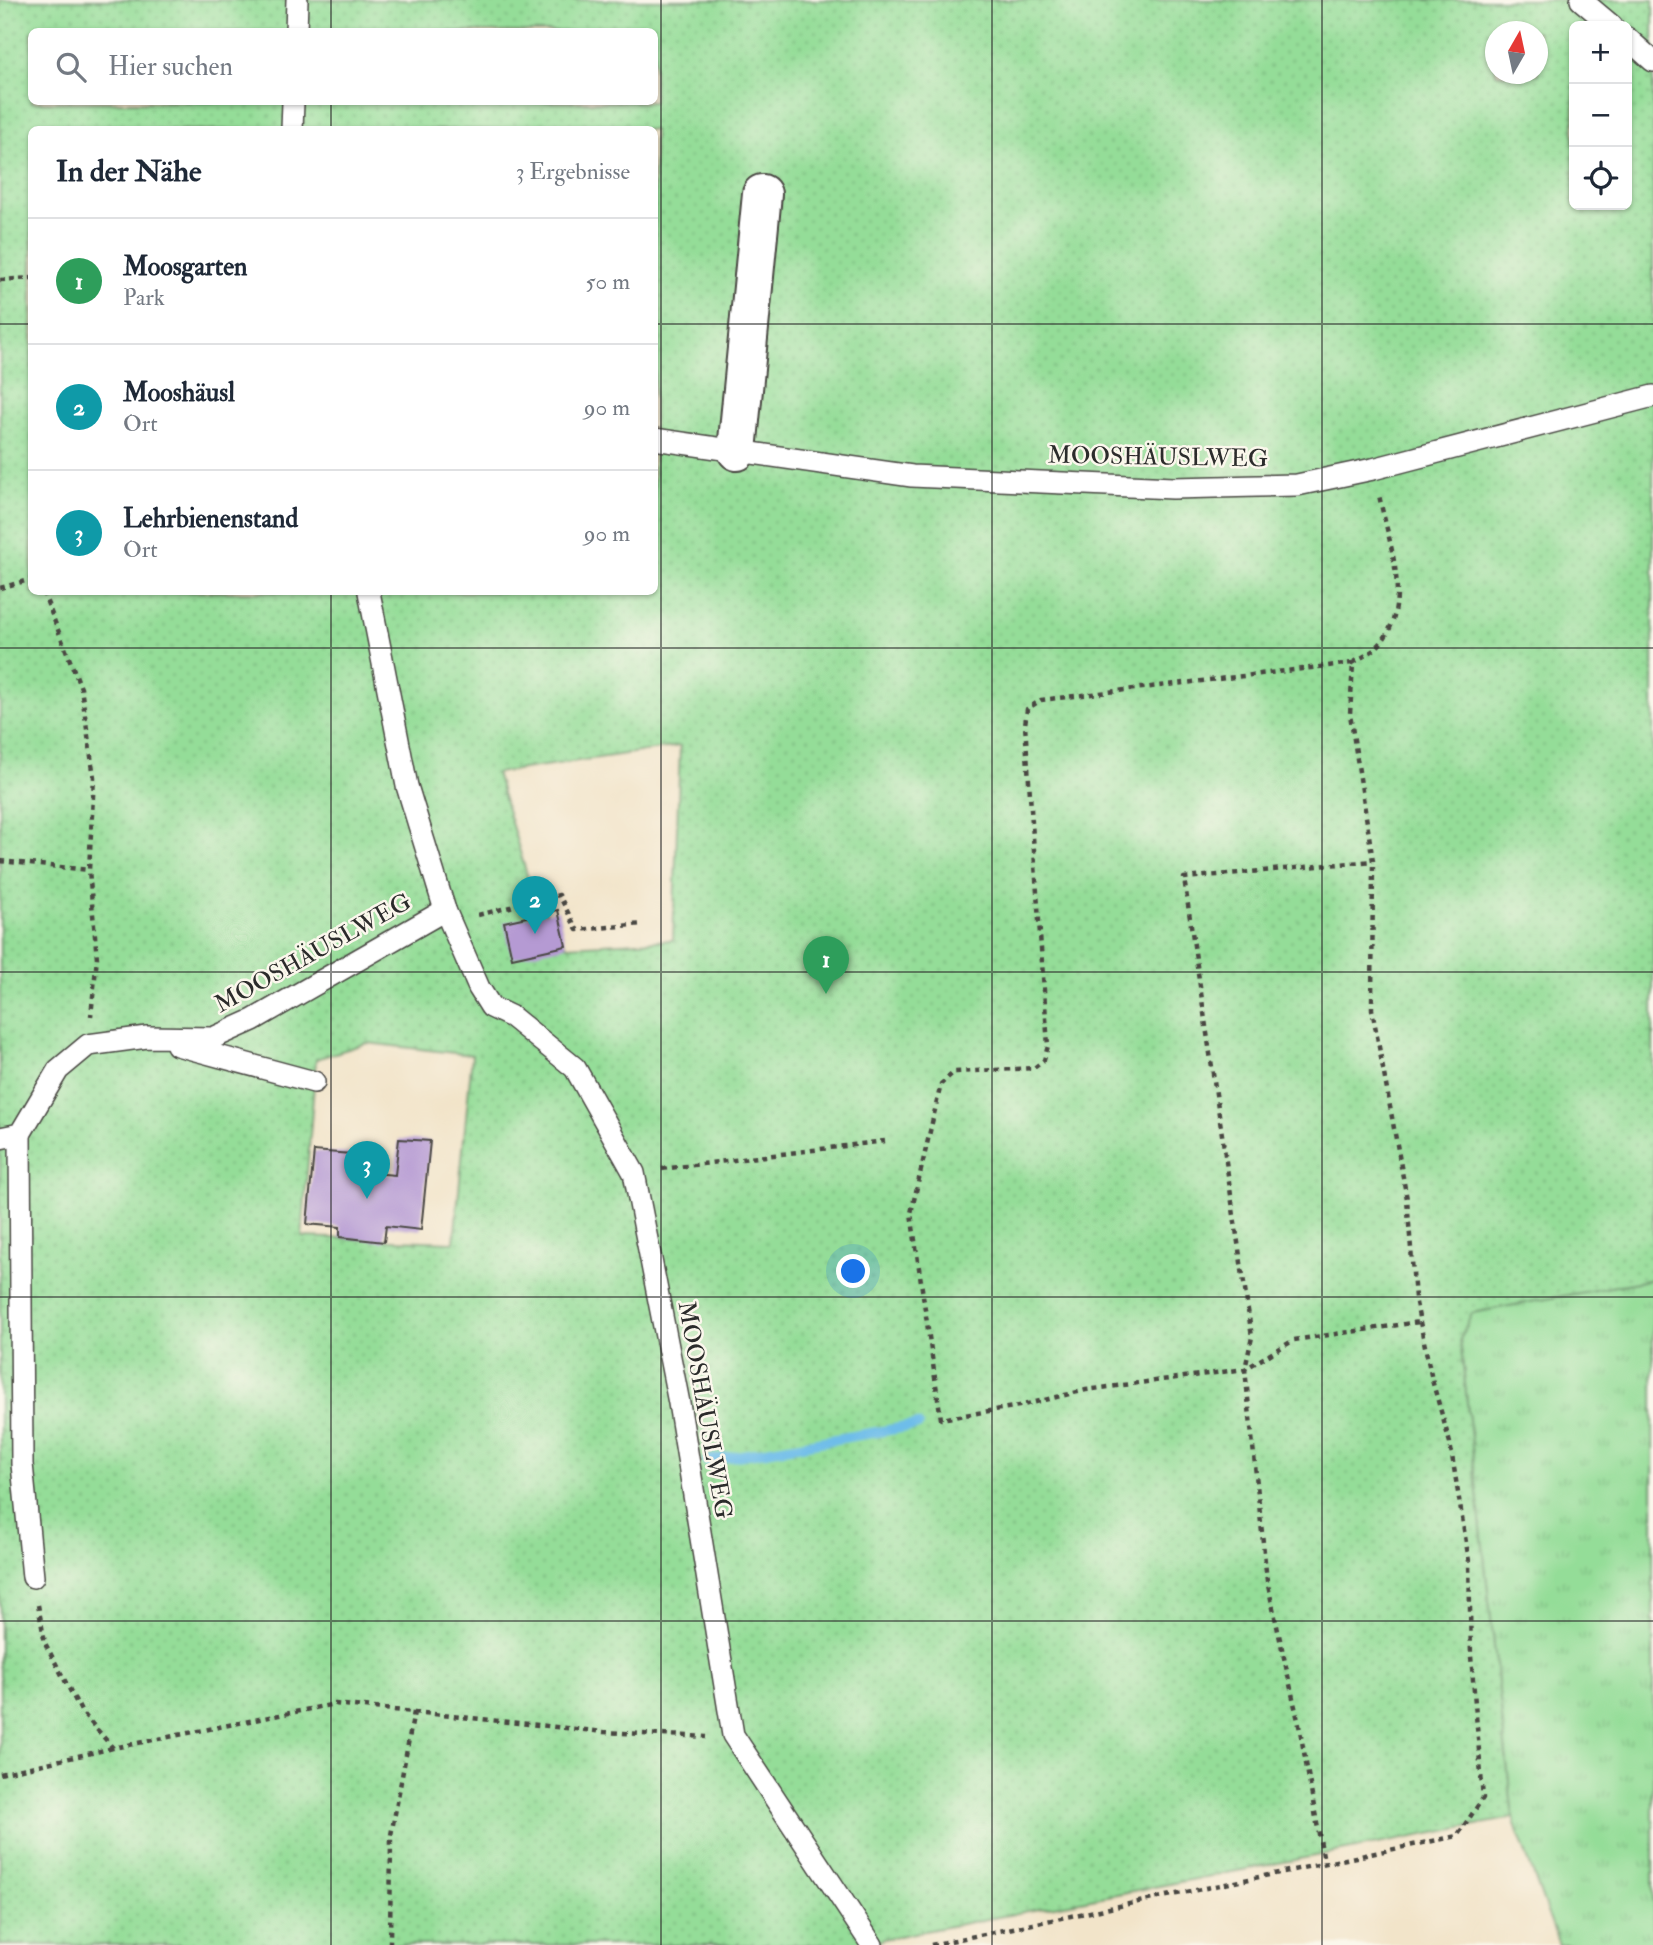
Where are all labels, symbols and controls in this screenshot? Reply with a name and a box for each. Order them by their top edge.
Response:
north arrow [1485,21,1548,84]
map controls [1569,21,1632,210]
button: + [1569,21,1632,84]
search box [28,28,658,105]
icon: search [52,48,90,86]
text: Hier suchen [108,51,233,83]
button: − [1569,84,1632,147]
button: locate [1569,147,1632,210]
text: In der Nähe [56,153,201,190]
text: 3 Ergebnisse [516,157,630,186]
text: Moosgarten [123,251,247,283]
text: 1 [75,267,83,296]
text: 50 m [586,267,630,296]
text: Park [123,283,165,312]
text: Mooshäusl [123,377,235,409]
text: 2 [73,393,85,422]
text: 90 m [584,393,630,422]
text: Ort [123,409,158,438]
street label: MOOSHÄUSLWEG [1048,440,1268,474]
text: Lehrbienenstand [123,503,298,535]
text: 3 [75,519,83,548]
text: 90 m [584,519,630,548]
text: Ort [123,535,158,564]
pin: 2 [512,876,558,934]
street label: MOOSHÄUSLWEG [209,886,417,1020]
pin: 1 [803,936,849,994]
pin: 3 [344,1141,390,1199]
your location [836,1254,870,1288]
street label: MOOSHÄUSLWEG [671,1299,739,1521]

